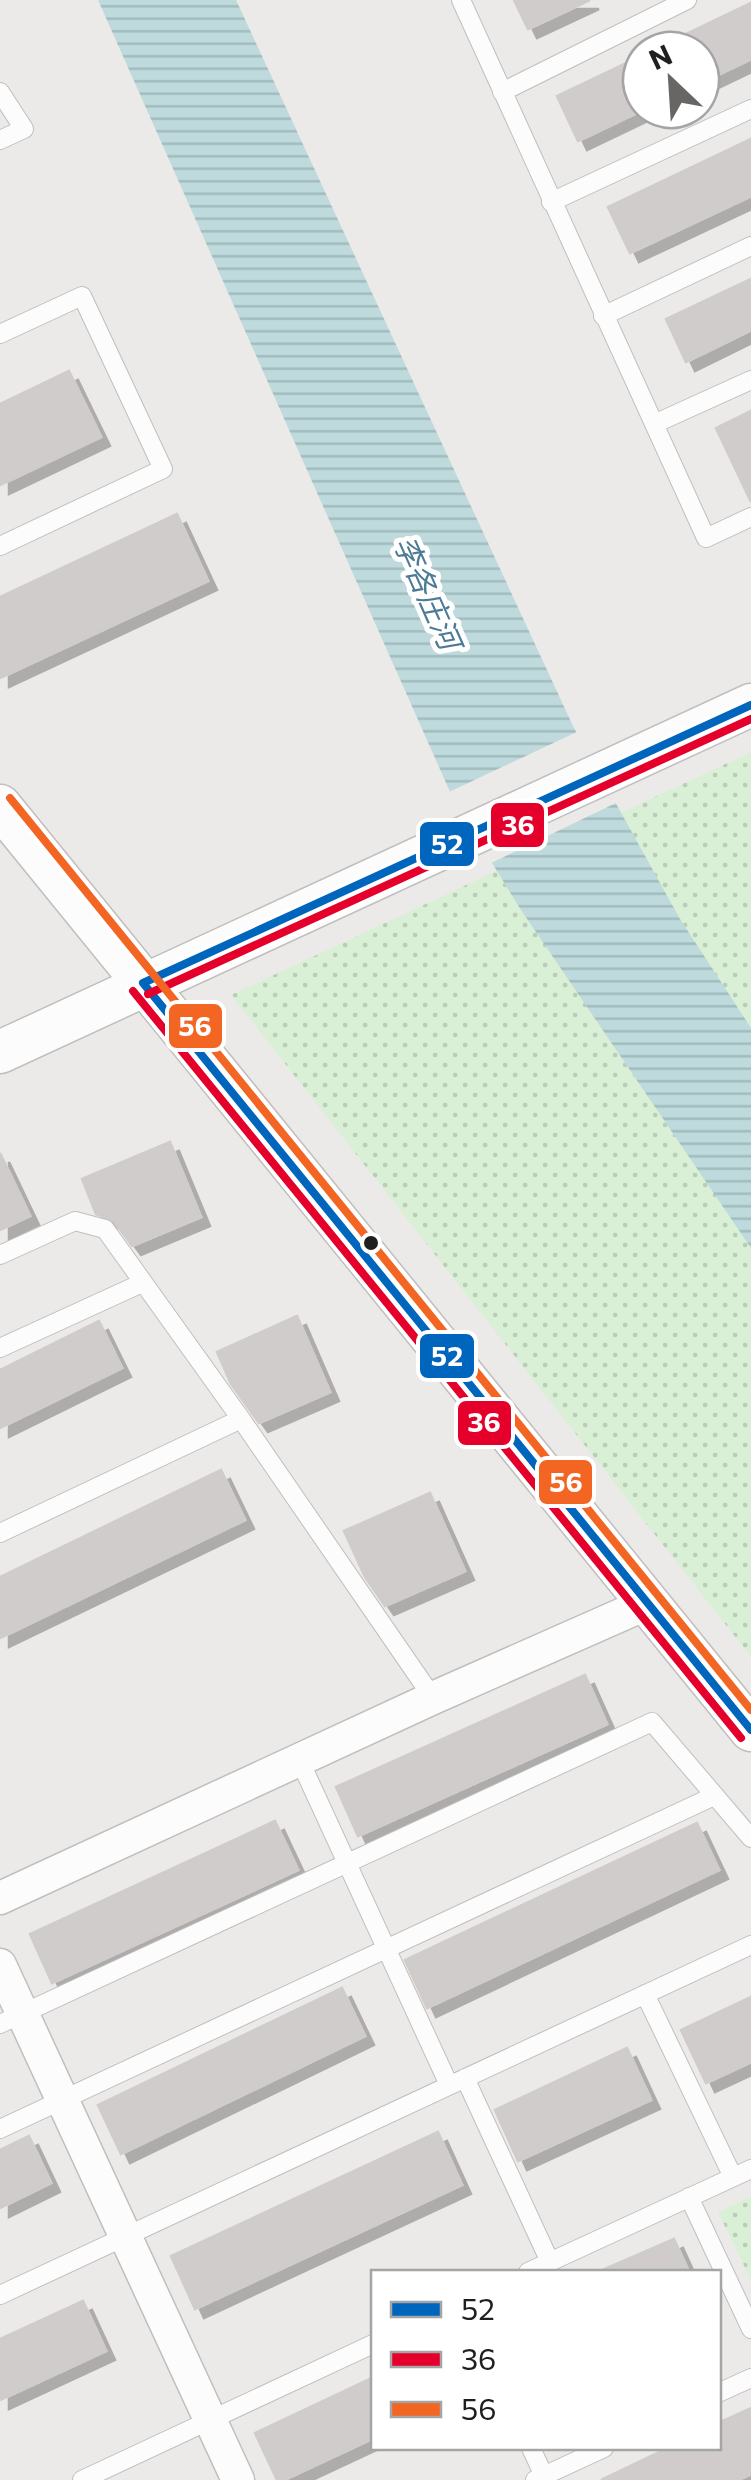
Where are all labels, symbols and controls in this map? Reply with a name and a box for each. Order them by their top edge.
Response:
north arrow [621,30,721,130]
text: N [643,37,677,76]
water label: 李各庄河 [388,530,472,659]
line badge: 36 [489,801,546,849]
text: 36 [501,807,535,841]
line badge: 52 [418,820,476,868]
text: 52 [431,826,463,860]
line badge: 56 [167,1002,224,1050]
text: 56 [178,1008,212,1042]
unlabelled marker [361,1233,381,1253]
line badge: 52 [418,1332,476,1380]
text: 52 [431,1338,463,1372]
line badge: 36 [456,1399,513,1447]
text: 36 [467,1404,501,1438]
line badge: 56 [537,1458,594,1506]
text: 56 [549,1464,583,1498]
legend [371,2270,721,2450]
text: 52 [461,2289,495,2326]
text: 36 [461,2339,496,2376]
text: 56 [461,2389,496,2426]

